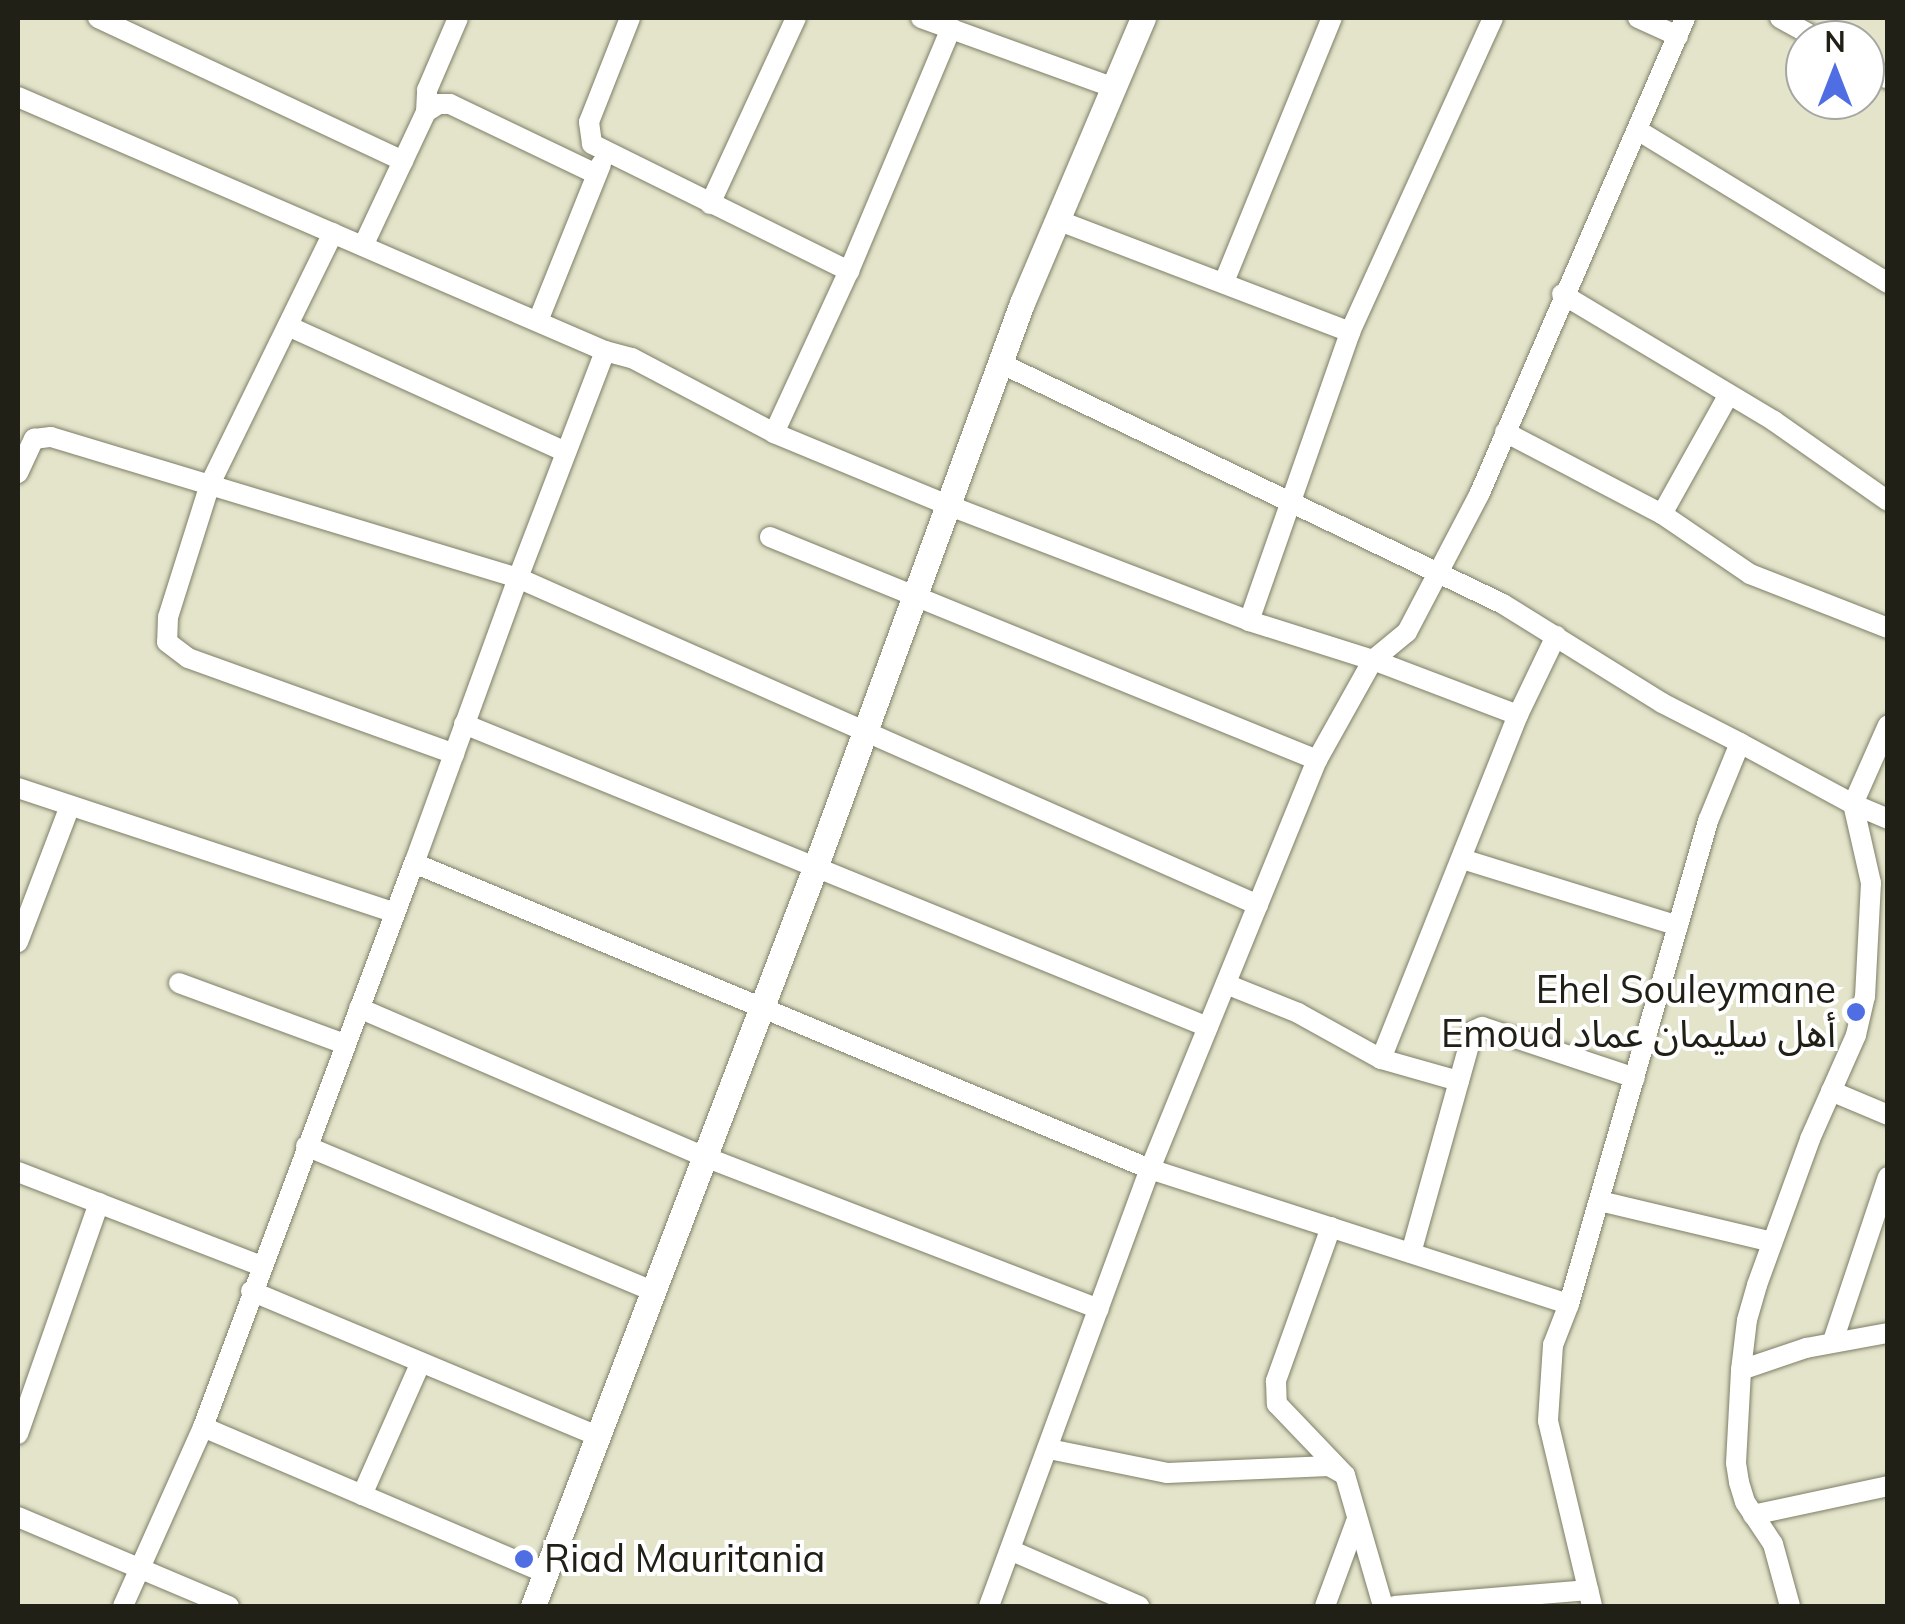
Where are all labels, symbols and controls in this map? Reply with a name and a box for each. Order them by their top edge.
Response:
north arrow [1785,20,1885,120]
text: N [1824,24,1846,59]
place label: Ehel Souleymane Emoud أهل سليمان عماد [1441,967,1836,1056]
marker: Ehel Souleymane Emoud أهل سليمان عماد [1845,1001,1867,1023]
place label: Riad Mauritania [544,1536,825,1582]
marker: Riad Mauritania [513,1548,535,1570]

